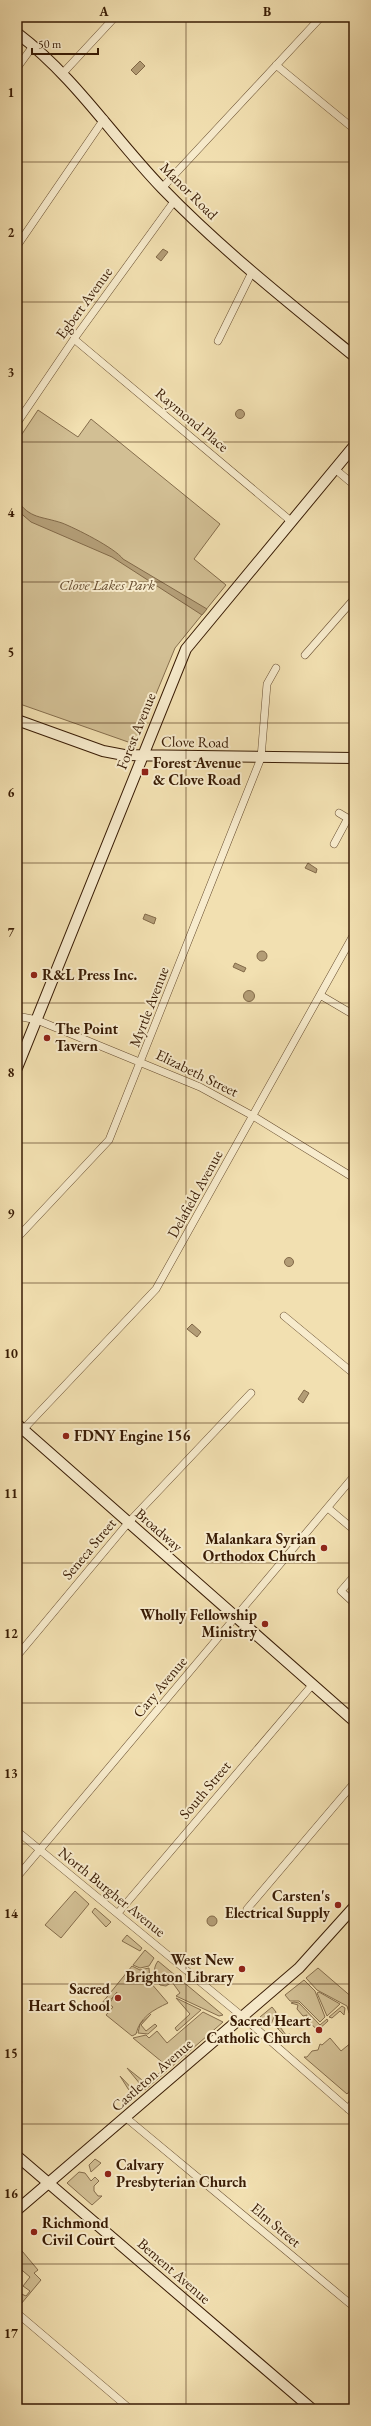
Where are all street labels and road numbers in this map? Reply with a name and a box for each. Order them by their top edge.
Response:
street label: Manor Road [156,158,223,224]
street label: Egbert Avenue [51,263,116,342]
street label: Raymond Place [152,383,233,456]
street label: Forest Avenue [112,690,160,772]
street label: Clove Road [161,731,230,752]
street label: Myrtle Avenue [124,964,173,1050]
street label: Elizabeth Street [153,1044,242,1101]
street label: Delafield Avenue [163,1146,227,1241]
street label: Broadway [132,1504,187,1556]
street label: Seneca Street [57,1514,120,1583]
street label: Cary Avenue [128,1652,191,1721]
street label: South Street [175,1756,235,1823]
street label: North Burgher Avenue [55,1842,170,1941]
street label: Castleton Avenue [107,2034,196,2115]
street label: Elm Street [247,2198,306,2251]
street label: Bement Avenue [134,2234,215,2308]

